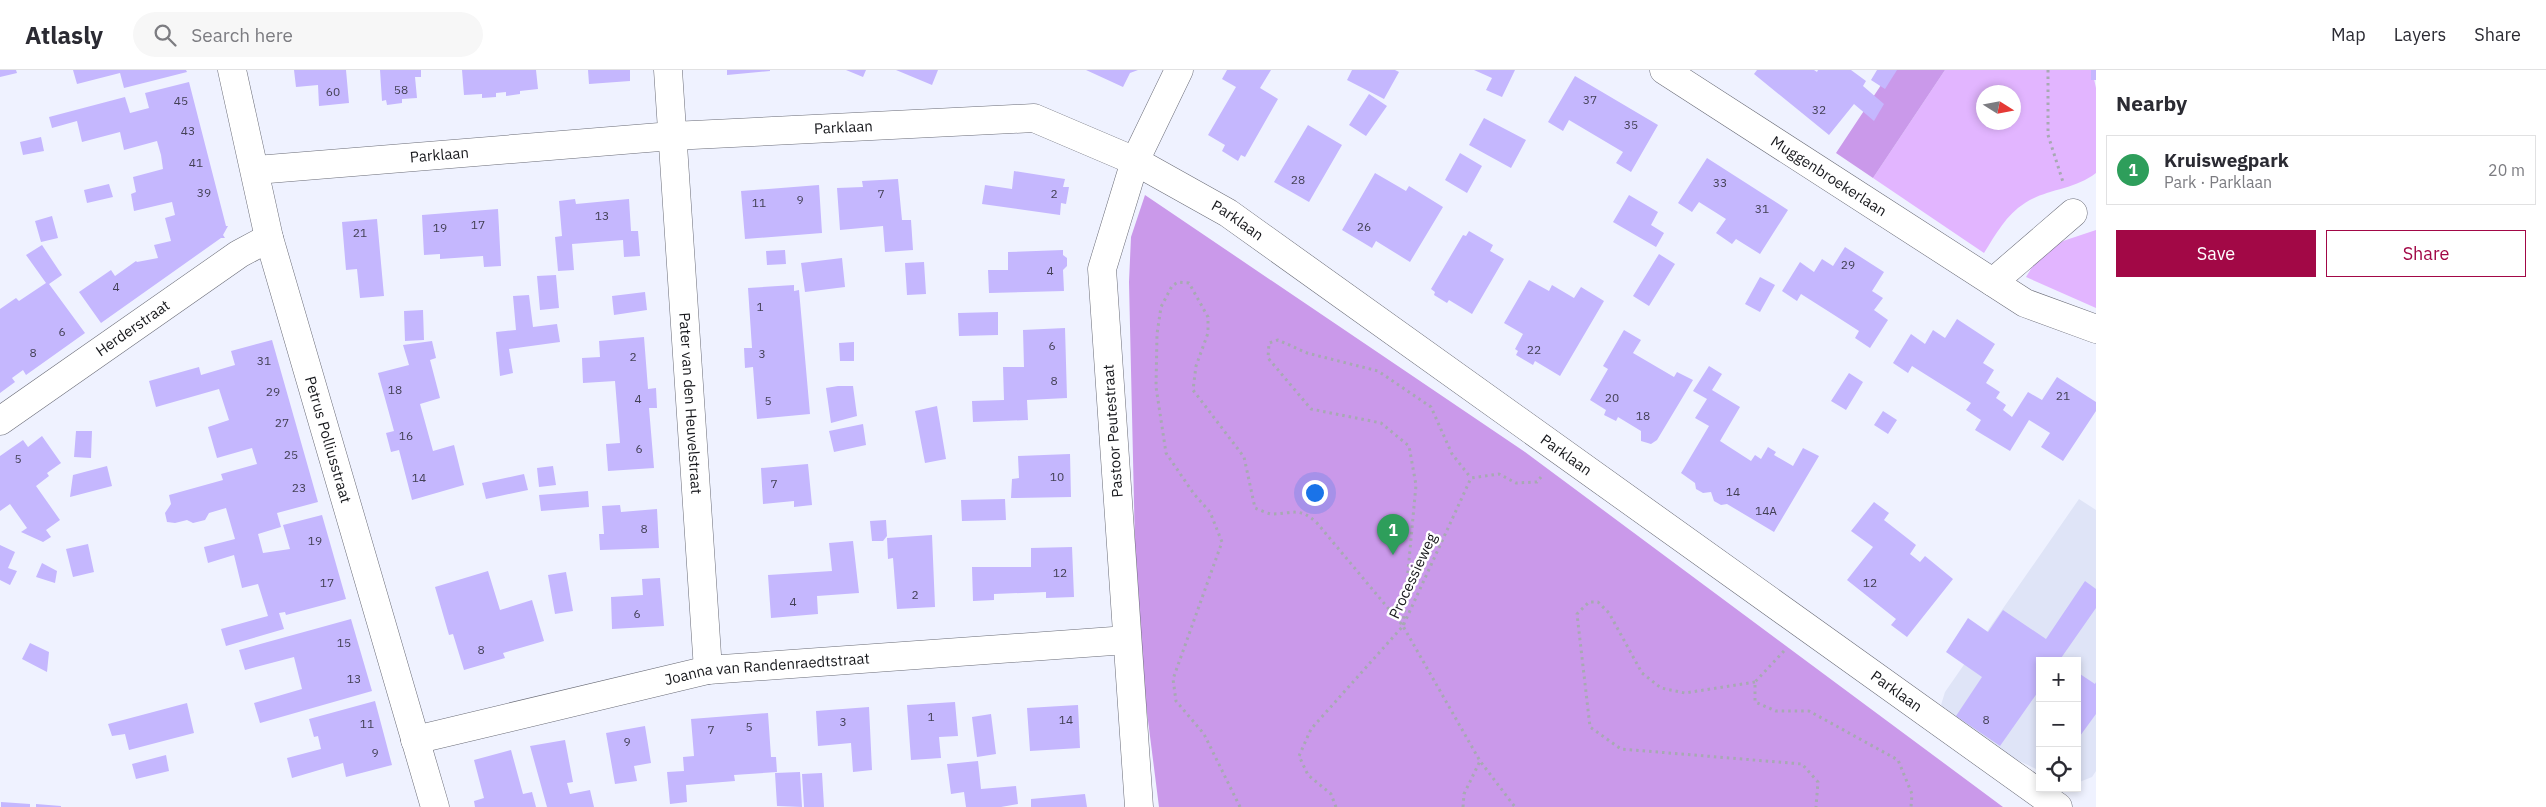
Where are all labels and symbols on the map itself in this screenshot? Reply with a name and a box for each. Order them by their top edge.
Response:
house number: 58 [394,82,408,97]
house number: 60 [326,84,340,99]
north arrow [1976,85,2021,130]
house number: 37 [1583,92,1597,107]
house number: 45 [174,93,188,108]
house number: 32 [1812,102,1826,117]
street label: Parklaan [813,116,873,138]
house number: 35 [1624,117,1638,132]
house number: 43 [181,123,195,138]
street label: Muggenbroekerlaan [1767,132,1890,220]
street label: Parklaan [409,143,470,166]
house number: 41 [189,155,203,170]
house number: 28 [1291,172,1305,187]
house number: 33 [1713,175,1727,190]
house number: 39 [197,185,211,200]
house number: 7 [877,186,885,201]
house number: 2 [1050,186,1058,201]
house number: 9 [796,192,804,207]
house number: 11 [752,195,766,210]
street label: Parklaan [1208,196,1267,244]
house number: 31 [1755,201,1769,216]
house number: 13 [595,208,609,223]
house number: 17 [471,217,485,232]
house number: 26 [1357,219,1371,234]
house number: 19 [433,220,447,235]
house number: 21 [353,225,367,240]
house number: 29 [1841,257,1855,272]
house number: 4 [1046,263,1054,278]
house number: 4 [112,279,120,294]
street label: Herderstraat [92,295,173,360]
house number: 1 [756,299,764,314]
street label: Pater van den Heuvelstraat [675,312,706,495]
house number: 6 [58,324,66,339]
house number: 6 [1048,338,1056,353]
house number: 22 [1527,342,1541,357]
house number: 8 [29,345,37,360]
house number: 3 [758,346,766,361]
house number: 2 [629,349,637,364]
house number: 31 [257,353,271,368]
street label: Pastoor Peutestraat [1098,364,1127,498]
house number: 8 [1050,373,1058,388]
street label: Petrus Polliusstraat [301,374,356,505]
house number: 18 [388,382,402,397]
house number: 29 [266,384,280,399]
house number: 21 [2056,388,2070,403]
house number: 20 [1605,390,1619,405]
house number: 4 [634,391,642,406]
house number: 5 [764,393,772,408]
house number: 18 [1636,408,1650,423]
house number: 27 [275,415,289,430]
house number: 16 [399,428,413,443]
street label: Parklaan [1537,430,1596,480]
house number: 6 [635,441,643,456]
house number: 25 [284,447,298,462]
house number: 5 [14,451,22,466]
house number: 10 [1050,469,1064,484]
house number: 14 [412,470,426,485]
house number: 7 [770,476,778,491]
house number: 23 [292,480,306,495]
your location [1302,480,1328,506]
house number: 14 [1726,484,1740,499]
house number: 14A [1755,503,1777,518]
pin: 1 [1377,514,1409,555]
house number: 8 [640,521,648,536]
street label: Processieweg [1384,530,1441,622]
house number: 19 [308,533,322,548]
house number: 12 [1053,565,1067,580]
house number: 17 [320,575,334,590]
house number: 12 [1863,575,1877,590]
house number: 2 [911,587,919,602]
house number: 4 [789,594,797,609]
house number: 6 [633,606,641,621]
house number: 15 [337,635,351,650]
house number: 8 [477,642,485,657]
street label: Joanna van Randenraedtstraat [662,648,870,689]
street label: Parklaan [1867,666,1926,716]
house number: 13 [347,671,361,686]
house number: 1 [927,709,935,724]
house number: 14 [1059,712,1073,727]
house number: 8 [1982,712,1990,727]
house number: 3 [839,714,847,729]
house number: 11 [360,716,374,731]
house number: 5 [745,719,753,734]
house number: 7 [707,722,715,737]
house number: 9 [623,734,631,749]
house number: 9 [371,745,379,760]

